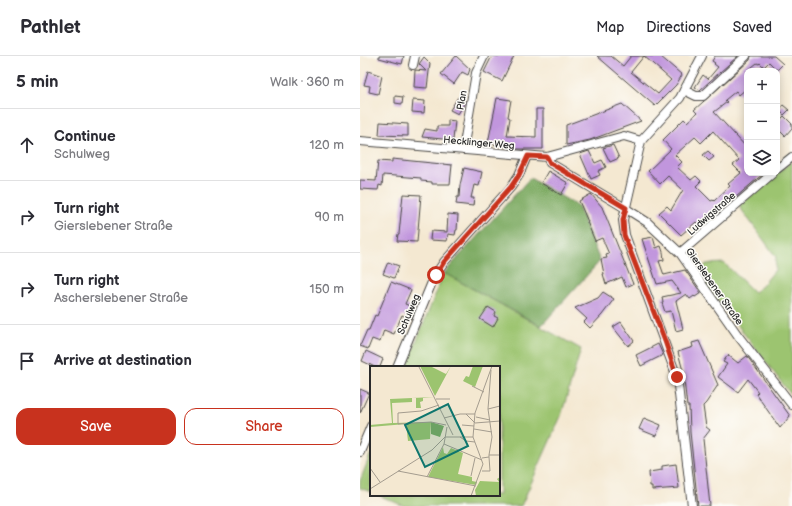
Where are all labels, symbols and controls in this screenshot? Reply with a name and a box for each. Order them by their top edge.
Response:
text: Pathlet [20,16,81,39]
text: Map [596,19,624,36]
text: Directions [646,19,711,36]
text: Saved [733,19,772,36]
map controls [744,68,780,176]
button: + [744,68,780,104]
text: 5 min [16,72,59,92]
text: Walk · 360 m [270,74,344,90]
street label: Plan [454,89,470,111]
button: − [744,104,780,140]
text: Continue [54,127,116,146]
icon: ahead [16,134,38,156]
street label: Hecklinger Weg [443,134,515,152]
text: 120 m [309,137,344,153]
button: layers [744,140,780,176]
text: Schulweg [54,146,110,162]
street label: Ludwigstraße [685,189,738,238]
text: Turn right [54,199,119,218]
icon: right [16,206,38,228]
text: 90 m [315,209,344,225]
text: Gierslebener Straße [54,218,173,234]
street label: Gierslebener Straße [683,246,745,327]
route start [427,266,445,284]
text: Turn right [54,271,119,290]
icon: right [16,278,38,300]
text: 150 m [310,281,344,297]
text: Ascherslebener Straße [54,290,188,306]
street label: Schulweg [395,292,423,337]
icon: arrive [16,350,38,372]
text: Arrive at destination [54,351,192,370]
inset map [370,366,500,496]
route end [668,368,686,386]
button: Save [16,408,176,445]
button: Share [184,408,344,445]

